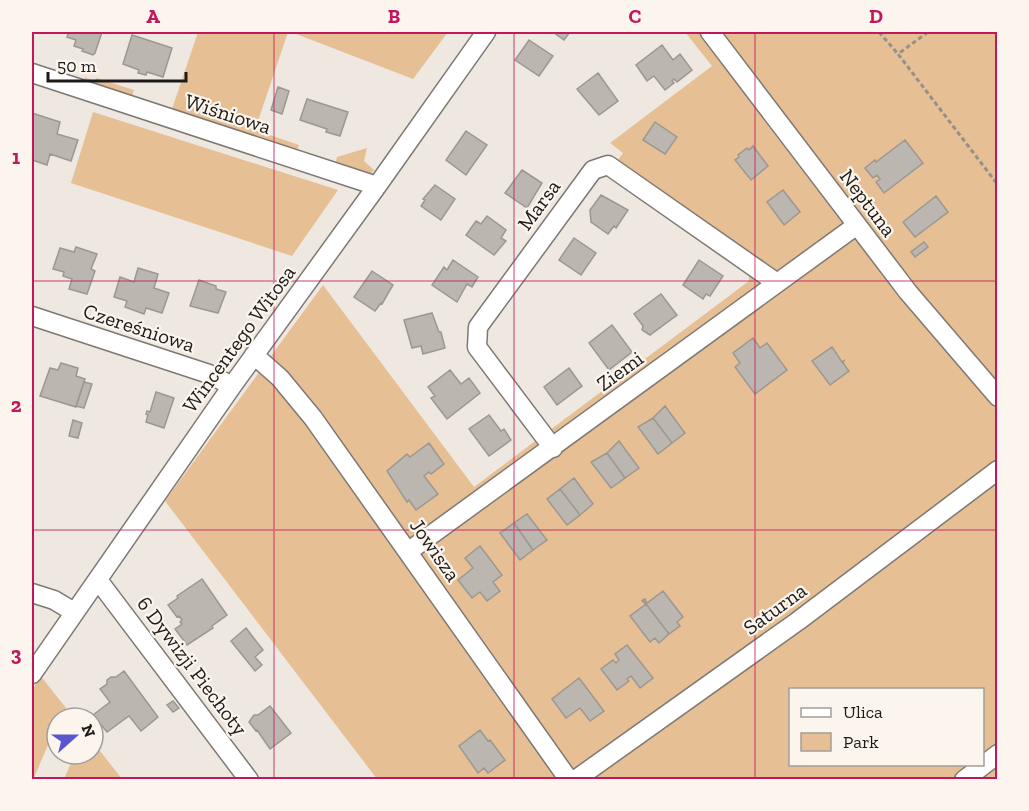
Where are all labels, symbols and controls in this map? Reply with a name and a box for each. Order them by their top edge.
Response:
text: A [146,4,160,28]
text: B [388,4,400,28]
text: C [629,4,642,28]
text: D [869,4,883,28]
scale bar [48,45,186,83]
text: 50 m [57,55,97,77]
street label: Wiśniowa [182,88,274,139]
text: 1 [12,145,20,169]
street label: Neptuna [835,164,902,241]
street label: Marsa [512,174,565,235]
street label: Wincentego Witosa [177,260,300,417]
street label: Czereśniowa [80,298,198,357]
street label: Ziemi [591,345,648,396]
text: 2 [11,393,22,417]
street label: Jowisza [405,514,466,586]
street label: Saturna [738,577,811,640]
street label: 6 Dywizji Piechoty [131,591,253,741]
text: 3 [11,642,22,666]
legend [789,688,984,766]
text: Ulica [843,701,883,723]
north arrow [45,706,105,766]
text: N [77,722,100,740]
text: Park [843,731,879,753]

